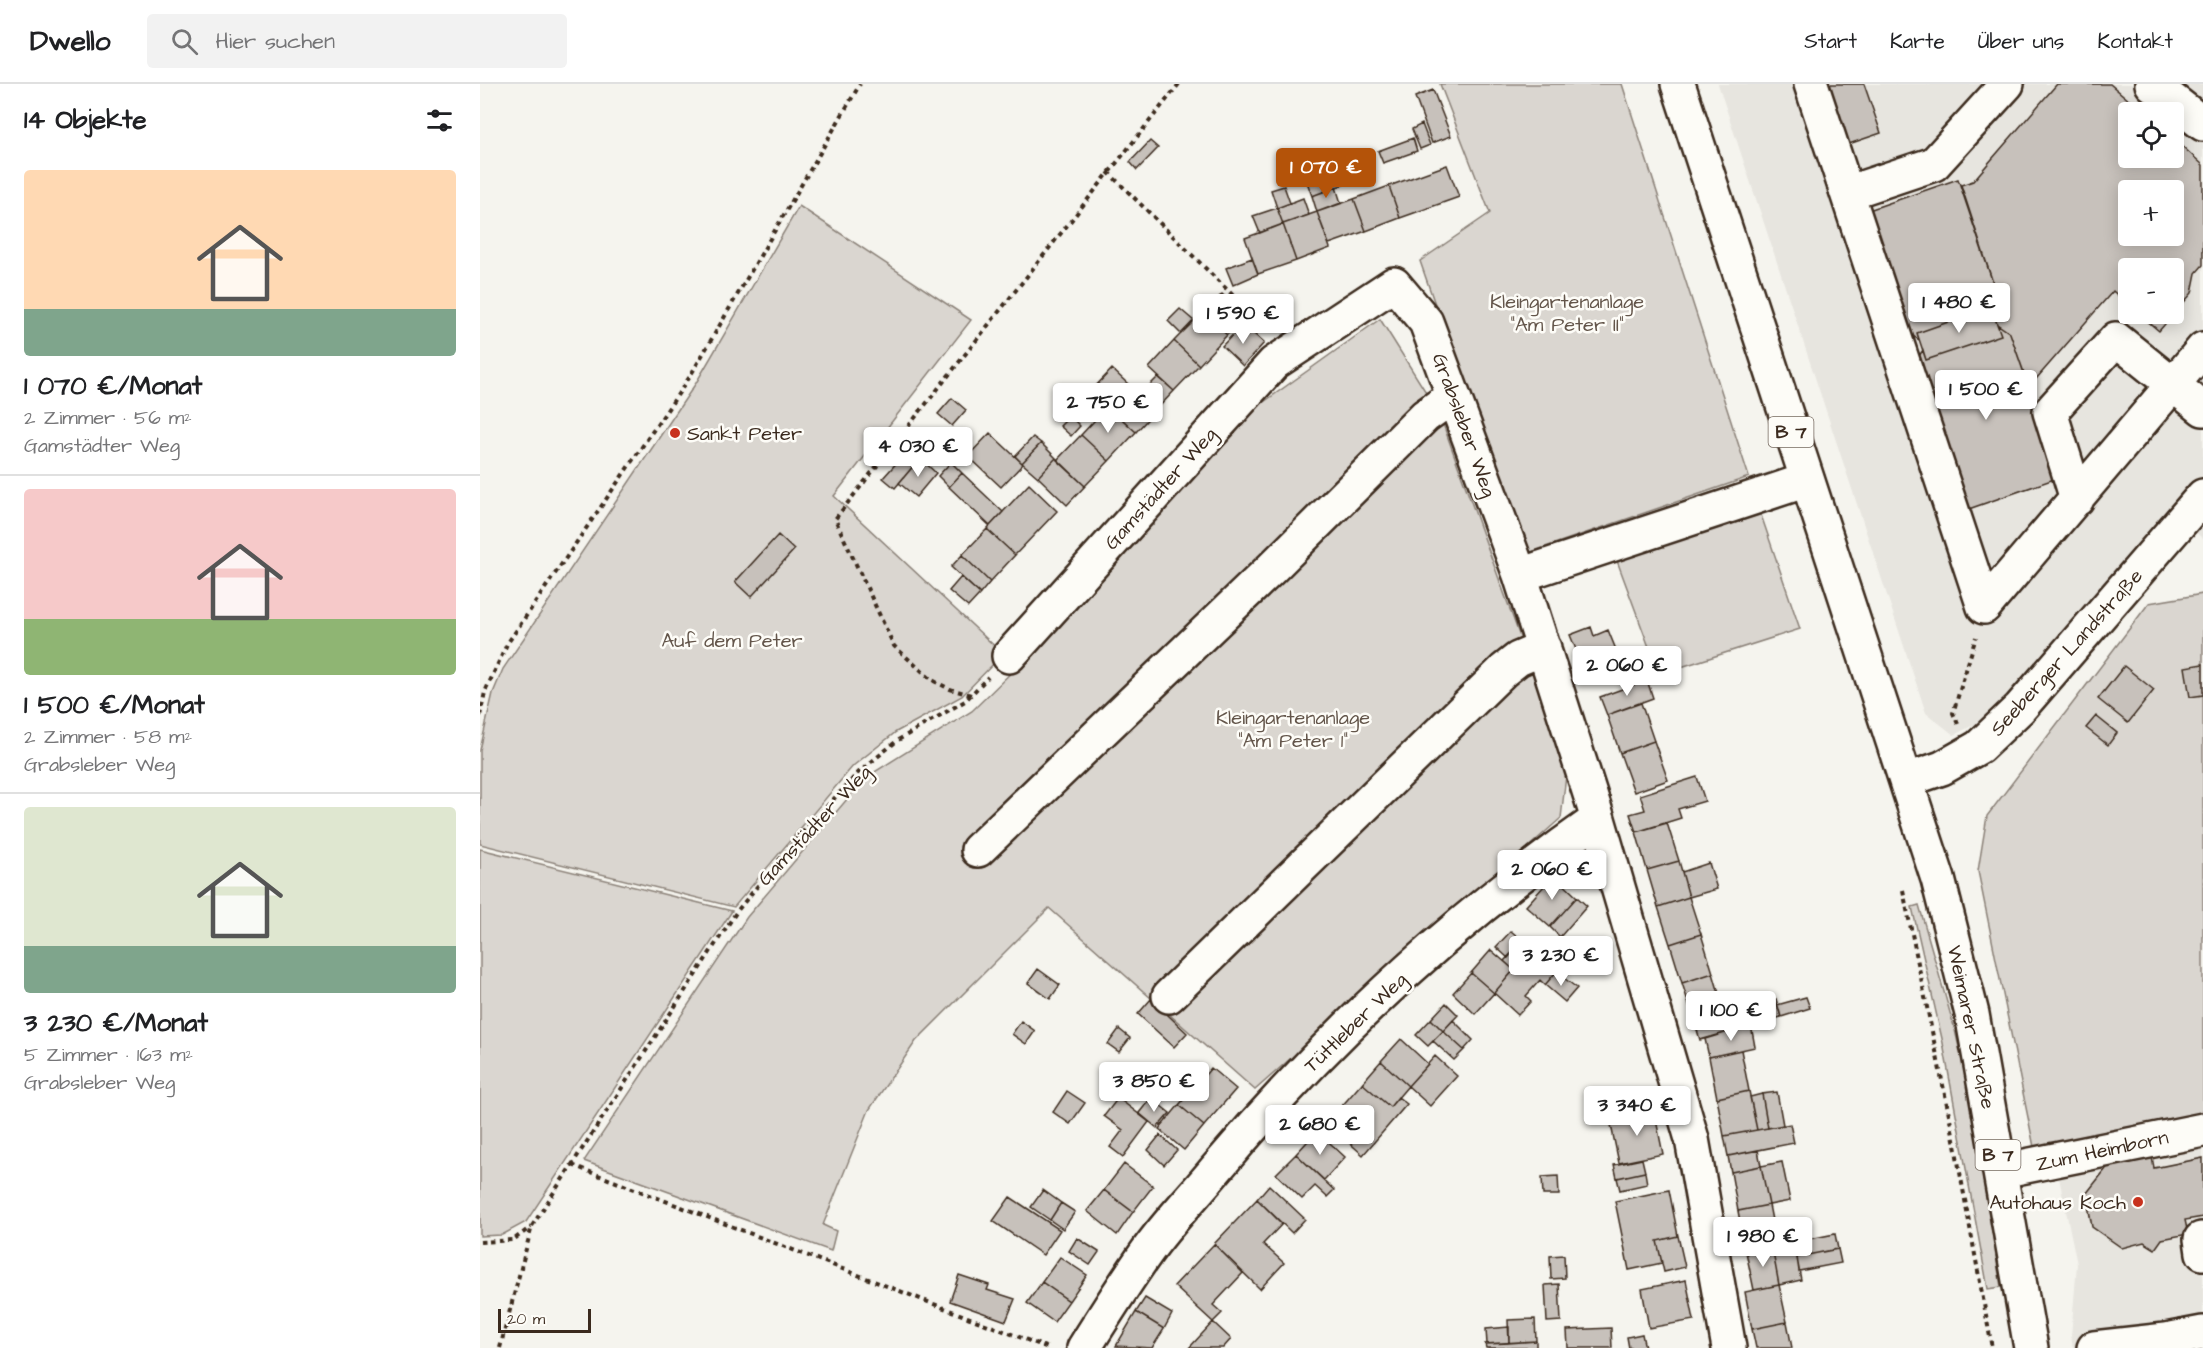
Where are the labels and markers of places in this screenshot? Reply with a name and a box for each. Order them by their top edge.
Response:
pin: 1 070 € [1271,148,1381,199]
pin: 1 480 € [1904,283,2014,334]
pin: 1 590 € [1188,294,1298,345]
pin: 1 500 € [1931,370,2041,421]
pin: 2 750 € [1053,383,1163,434]
place label: Sankt Peter [687,420,802,448]
marker: Sankt Peter [668,426,682,440]
pin: 4 030 € [863,427,973,478]
pin: 2 060 € [1572,646,1682,697]
pin: 2 060 € [1497,850,1607,901]
pin: 3 230 € [1506,936,1616,987]
pin: 1 100 € [1676,991,1786,1042]
pin: 3 850 € [1099,1062,1209,1113]
pin: 3 340 € [1582,1086,1692,1137]
pin: 2 680 € [1265,1105,1375,1156]
place label: Autohaus Koch [1989,1189,2126,1217]
marker: Autohaus Koch [2131,1195,2145,1209]
pin: 1 980 € [1708,1217,1818,1268]

